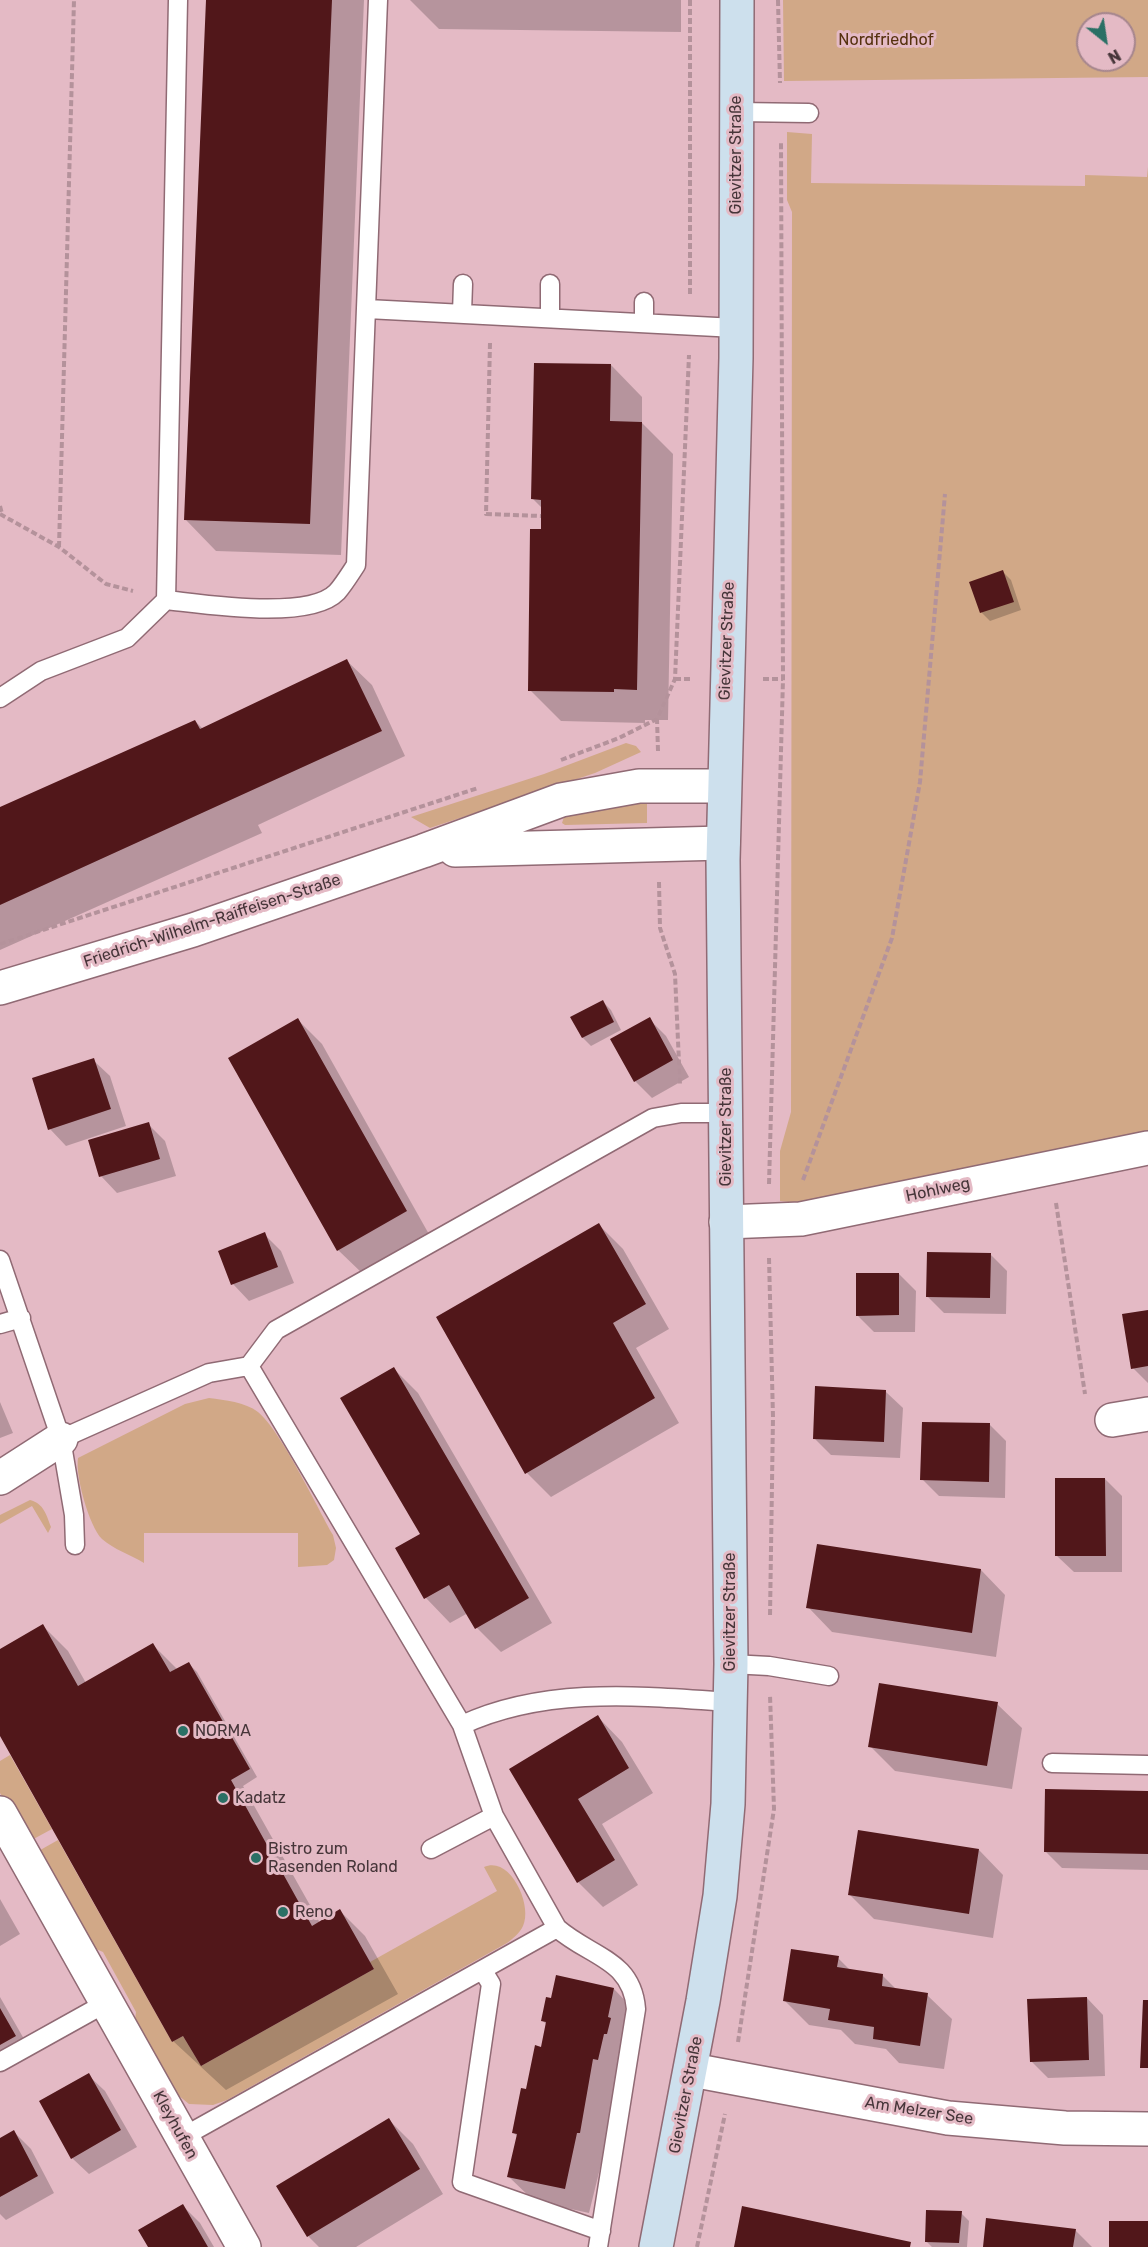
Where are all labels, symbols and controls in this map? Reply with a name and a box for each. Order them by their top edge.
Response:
north arrow [1076,12,1136,72]
park label: Nordfriedhof [838,30,934,50]
text: N [1105,45,1124,67]
street label: Gievitzer Straße [726,96,746,214]
street label: Gievitzer Straße [715,581,739,701]
street label: Friedrich-Wilhelm-Raiffeisen-Straße [81,870,343,972]
street label: Gievitzer Straße [716,1068,736,1186]
street label: Hohlweg [904,1174,972,1206]
street label: Gievitzer Straße [720,1553,740,1671]
place label: NORMA [195,1721,251,1741]
marker: NORMA [176,1724,190,1738]
place label: Kadatz [235,1788,286,1808]
marker: Kadatz [216,1791,230,1805]
place label: Bistro zum Rasenden Roland [268,1839,398,1877]
marker: Bistro zum Rasenden Roland [249,1851,263,1865]
place label: Reno [295,1902,333,1922]
marker: Reno [276,1905,290,1919]
street label: Gievitzer Straße [665,2035,707,2155]
street label: Kleyhufen [148,2088,202,2162]
street label: Am Melzer See [864,2093,974,2129]

